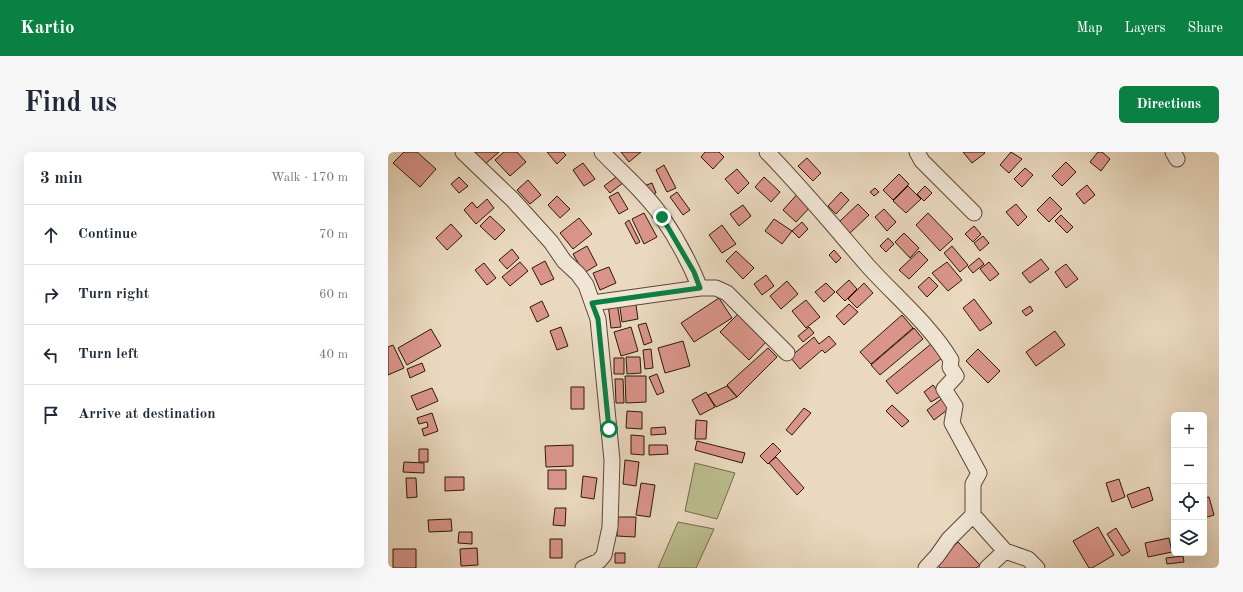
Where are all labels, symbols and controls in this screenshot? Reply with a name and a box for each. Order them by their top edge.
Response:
text: Kartio [20,19,75,38]
text: Map [1077,21,1103,35]
text: Layers [1125,21,1166,35]
text: Share [1188,21,1223,35]
button: Directions [1119,86,1219,123]
text: Find us [24,90,117,118]
text: 3 min [40,170,83,187]
text: Walk · 170 m [271,171,348,184]
route end [653,208,671,226]
icon: ahead [40,224,62,246]
text: Continue [78,227,137,242]
text: 70 m [319,228,348,241]
icon: right [40,284,62,306]
text: Turn right [78,287,149,302]
text: 60 m [319,288,348,301]
icon: left [40,344,62,366]
text: Turn left [78,347,138,362]
text: 40 m [319,348,348,361]
icon: arrive [40,404,62,426]
text: Arrive at destination [78,407,216,422]
map controls [1171,412,1207,556]
button: + [1171,412,1207,448]
route start [600,420,618,438]
button: − [1171,448,1207,484]
button: locate [1171,484,1207,520]
button: layers [1171,520,1207,556]

